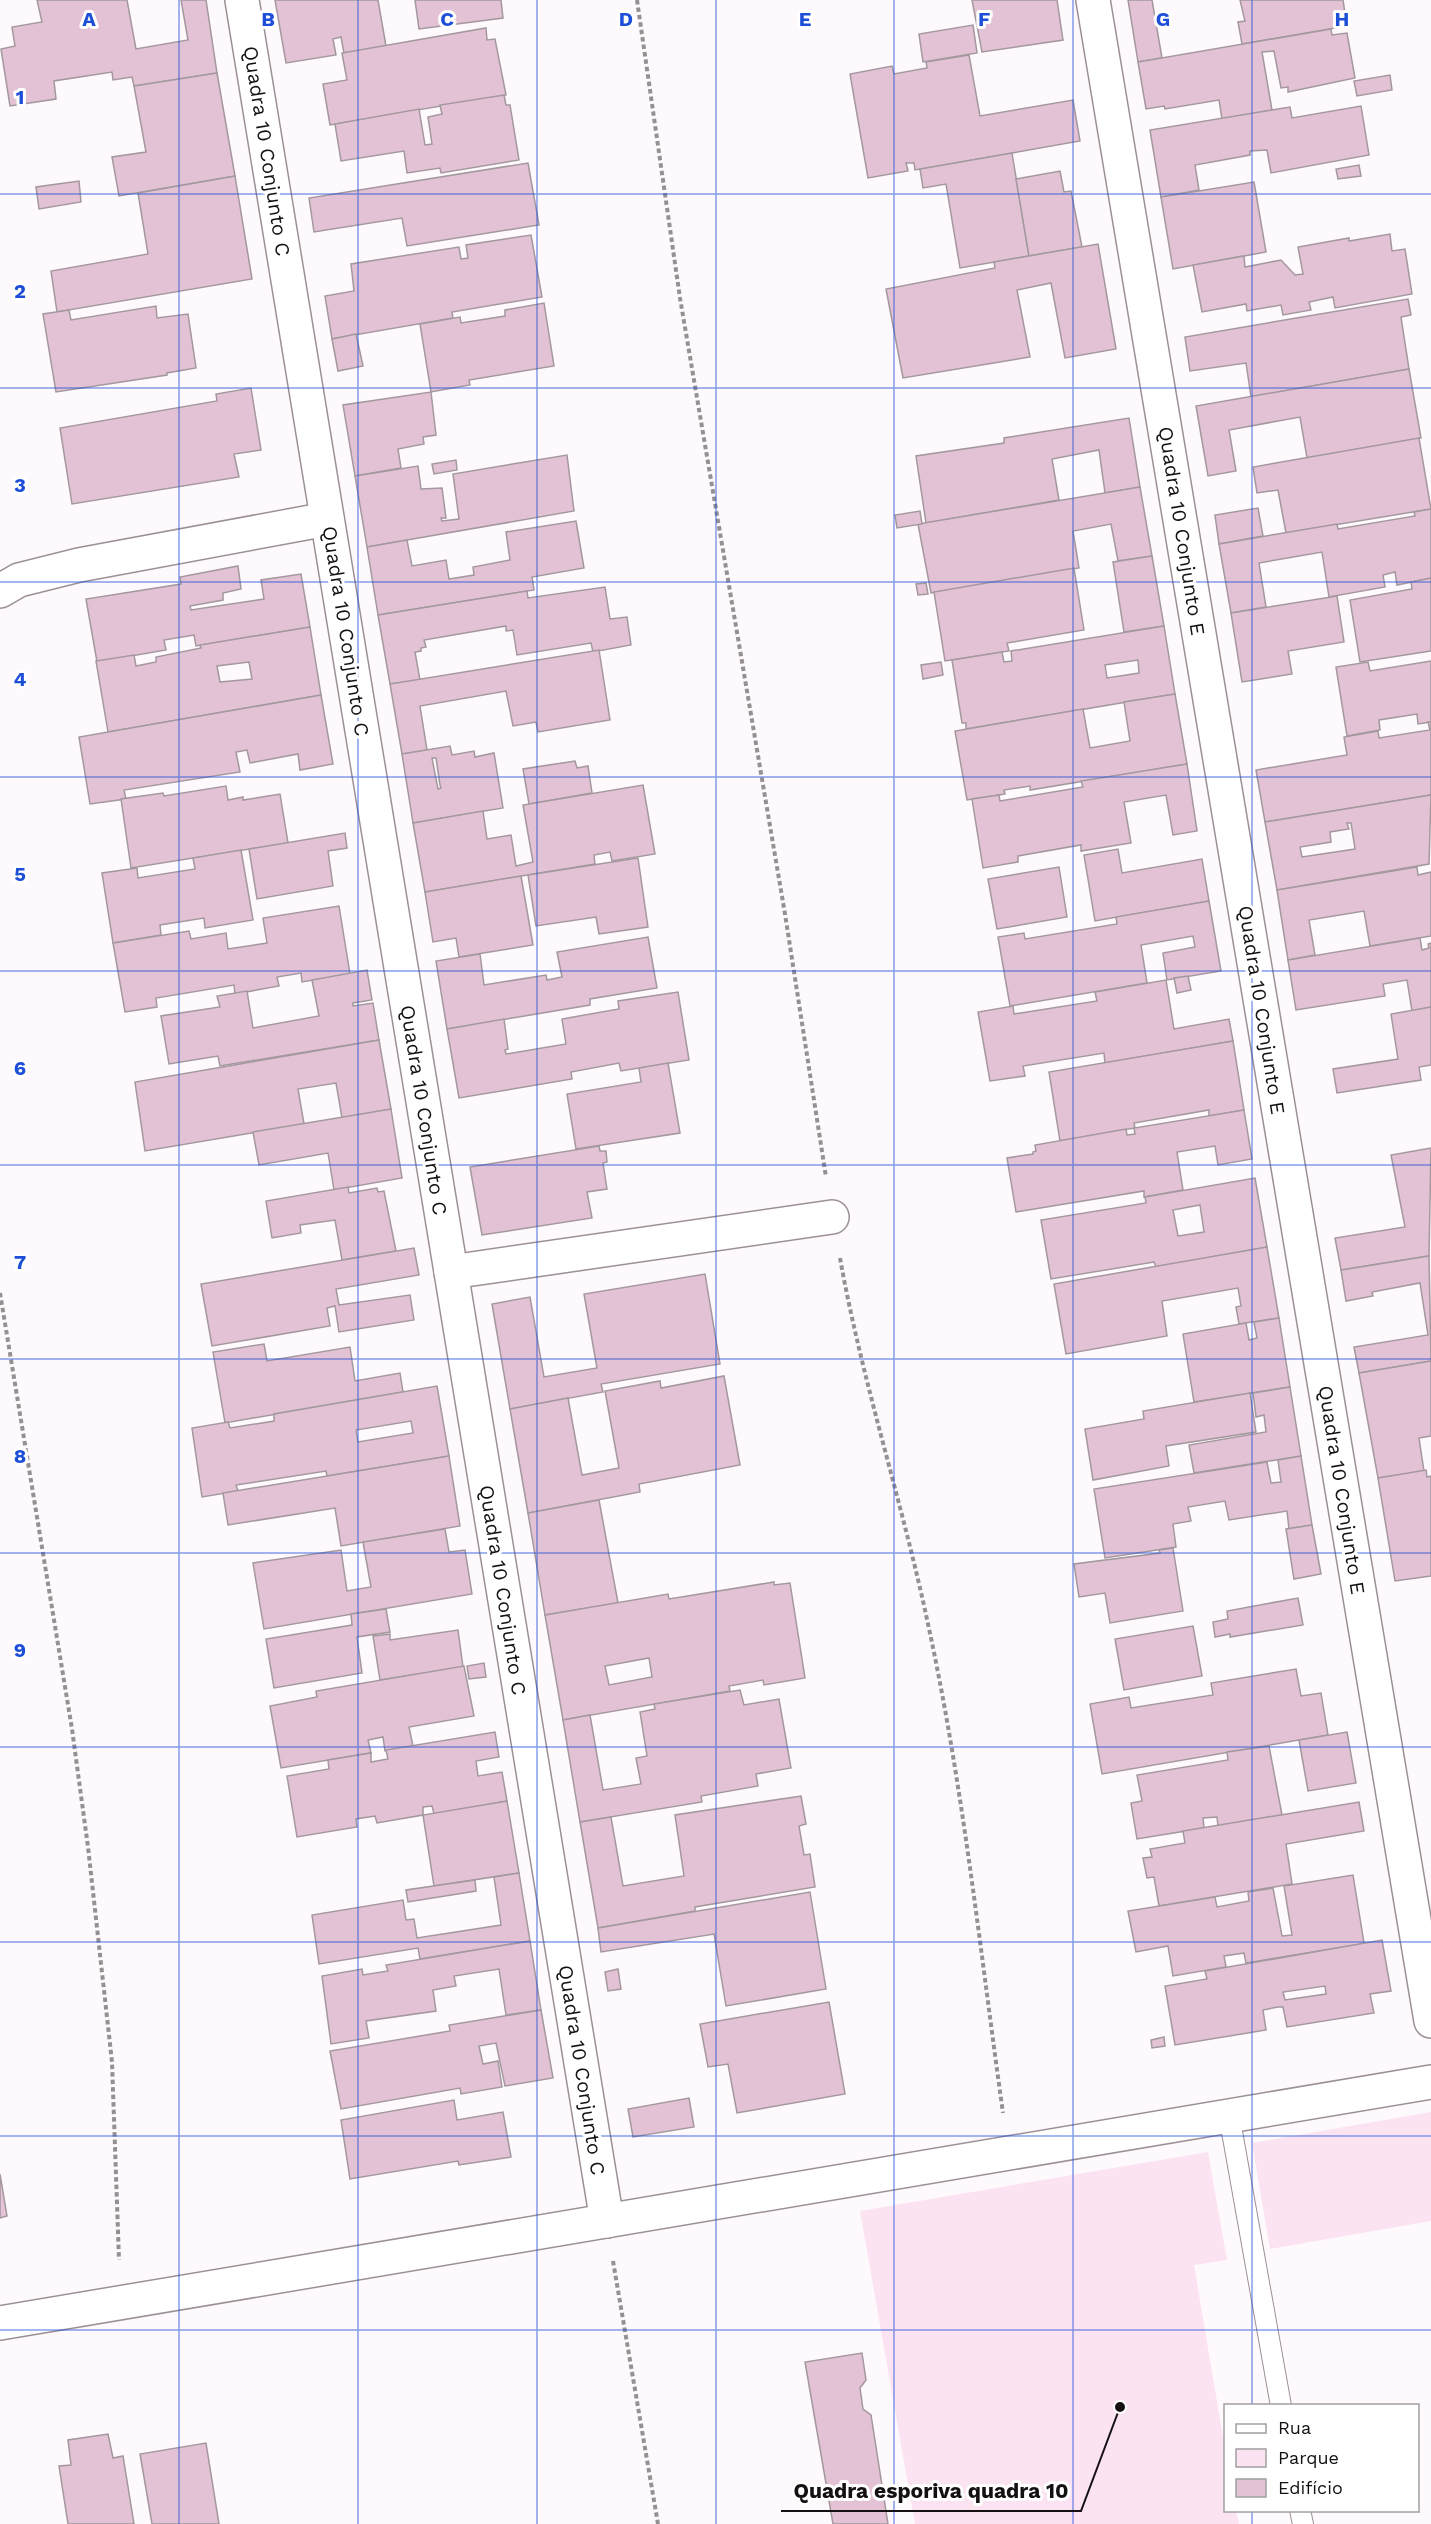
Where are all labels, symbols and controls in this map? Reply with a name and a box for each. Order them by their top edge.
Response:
text: A [82,7,96,31]
text: B [261,7,275,31]
text: C [440,7,454,31]
text: D [619,7,633,31]
text: E [799,7,811,31]
text: F [978,7,990,31]
text: G [1156,7,1170,31]
text: H [1335,7,1349,31]
street label: Quadra 10 Conjunto C [239,44,295,258]
text: 1 [16,85,24,109]
text: 2 [14,279,26,303]
street label: Quadra 10 Conjunto E [1154,425,1210,637]
text: 3 [14,473,26,497]
street label: Quadra 10 Conjunto C [318,524,374,738]
text: 4 [14,667,27,691]
text: 5 [14,862,26,886]
street label: Quadra 10 Conjunto E [1234,904,1290,1116]
street label: Quadra 10 Conjunto C [396,1003,452,1217]
text: 6 [14,1056,26,1080]
text: 7 [14,1250,26,1274]
street label: Quadra 10 Conjunto E [1314,1384,1370,1596]
text: 8 [14,1444,26,1468]
street label: Quadra 10 Conjunto C [475,1483,531,1697]
text: 9 [14,1638,26,1662]
street label: Quadra 10 Conjunto C [554,1963,610,2177]
legend [1224,2404,1419,2512]
text: Rua [1278,2417,1311,2438]
text: Parque [1278,2447,1339,2468]
callout: Quadra esporiva quadra 10 [781,2472,1081,2511]
text: Edifício [1278,2477,1343,2498]
text: Quadra esporiva quadra 10 [793,2478,1069,2503]

